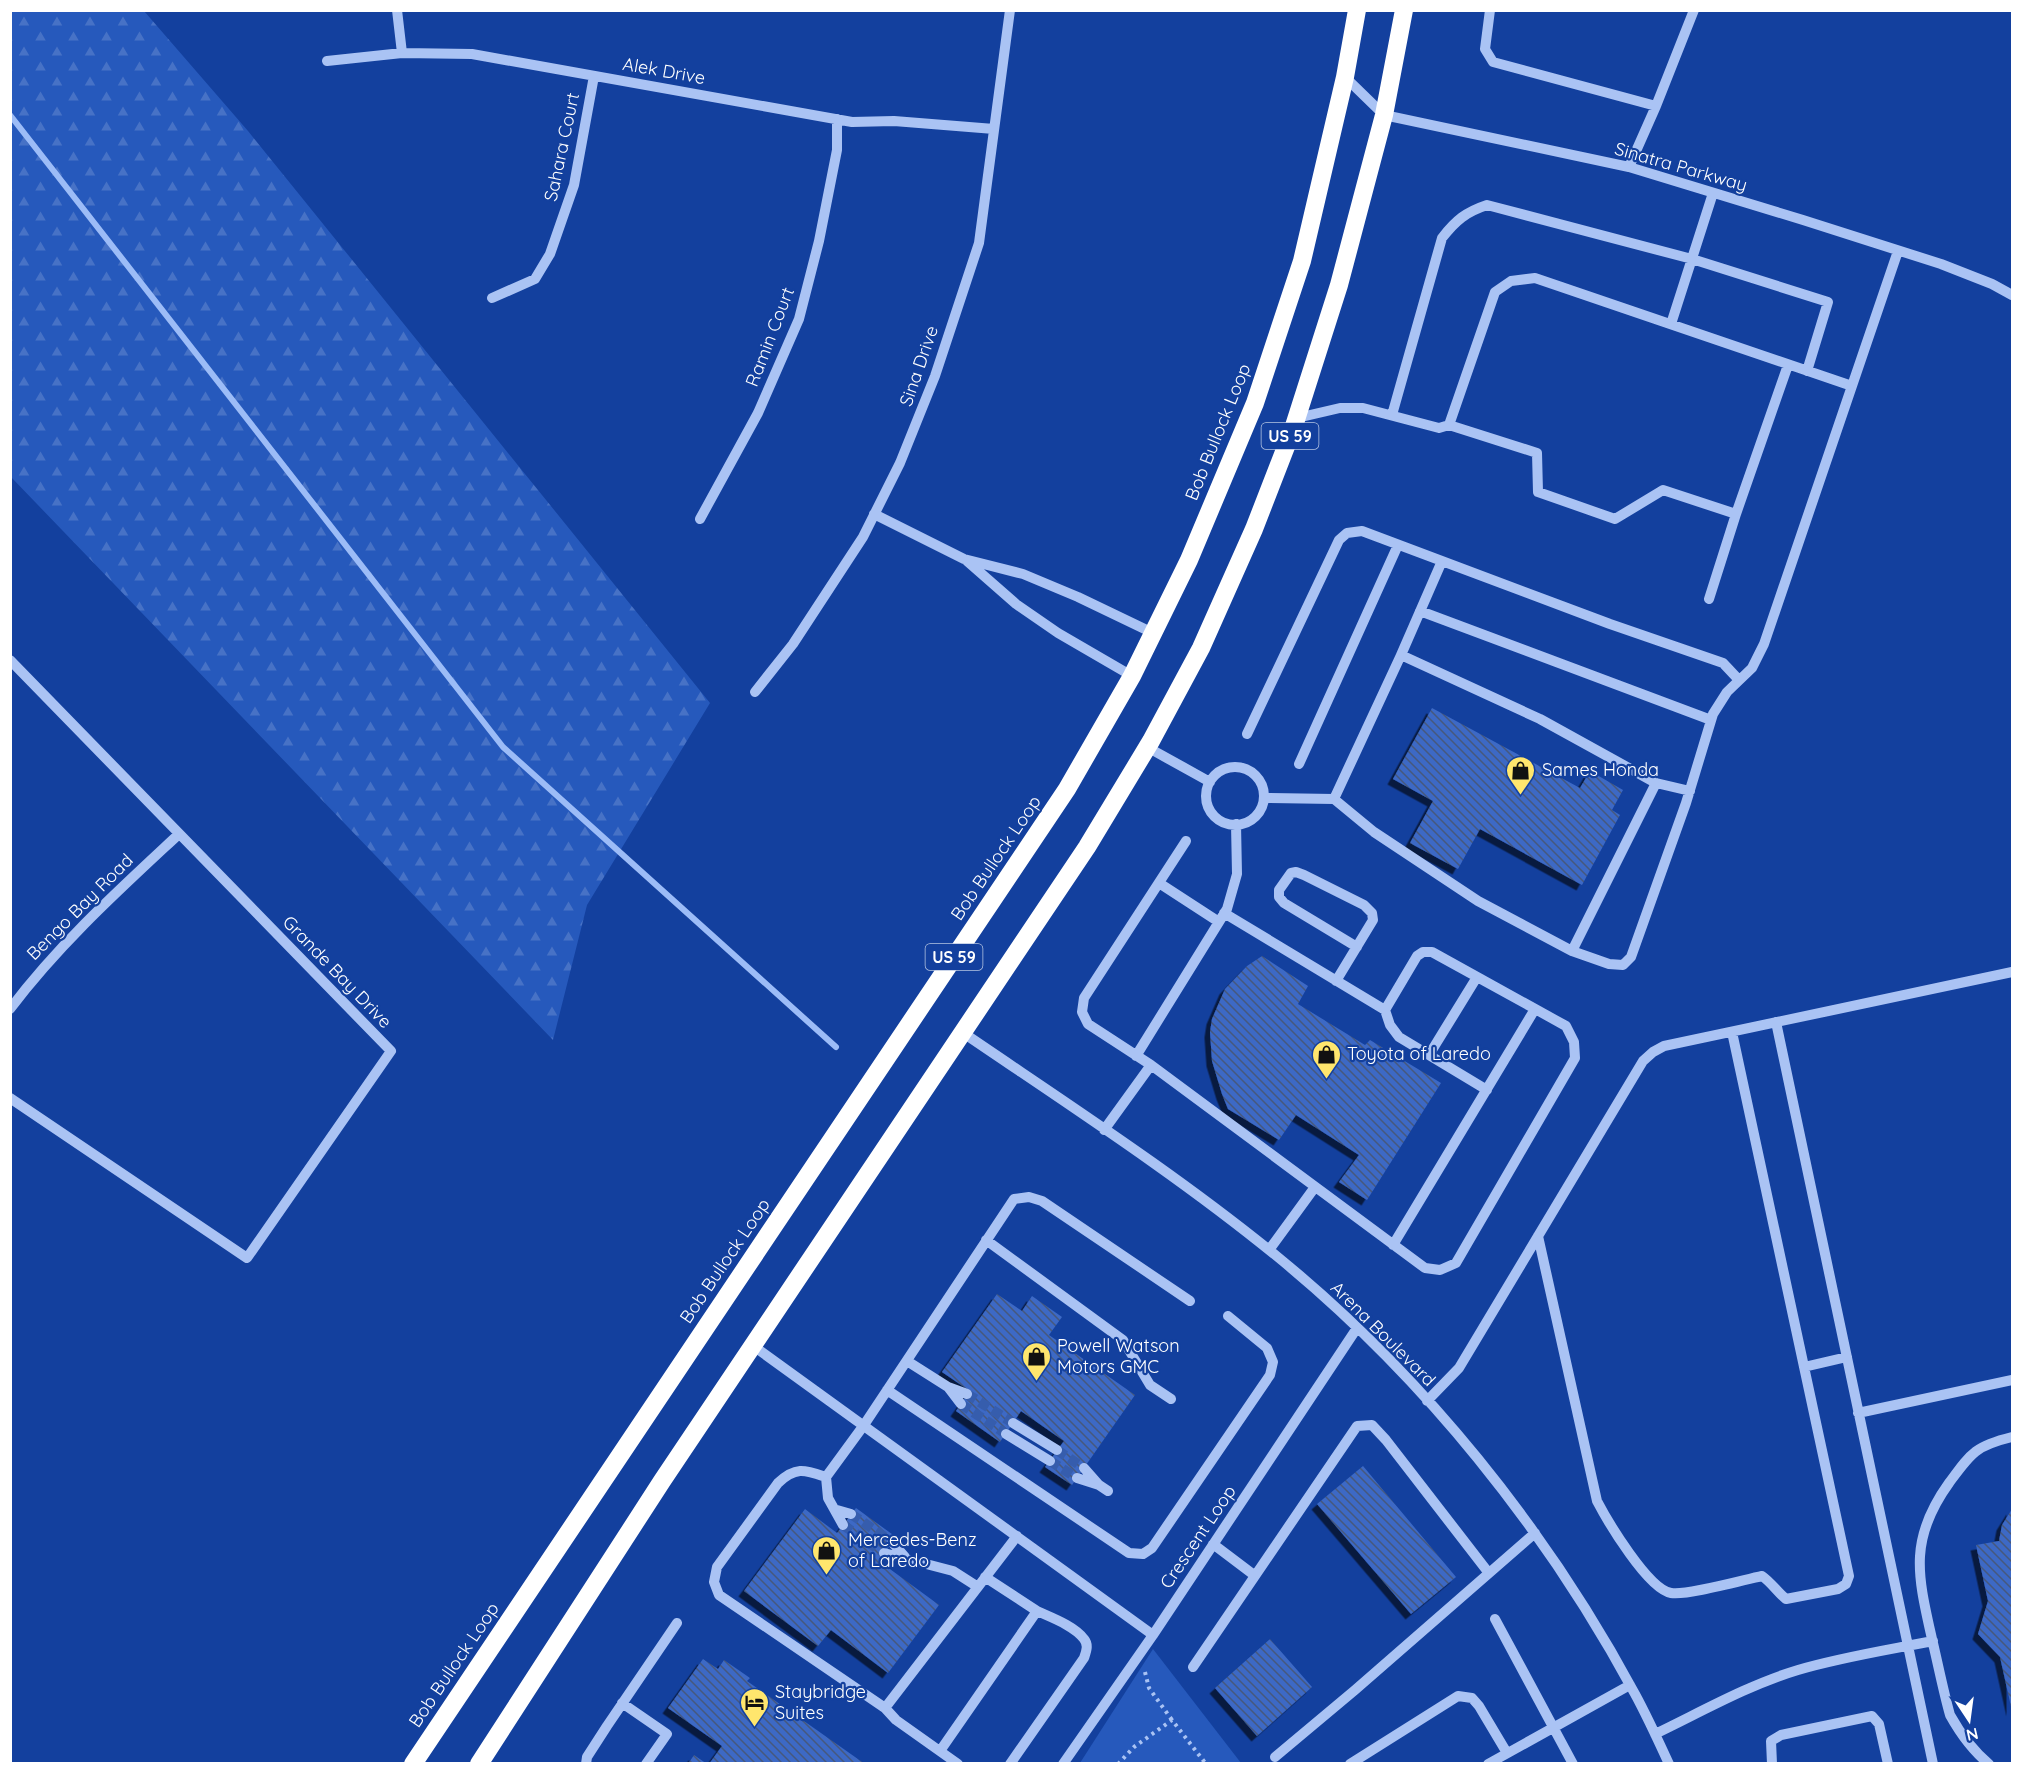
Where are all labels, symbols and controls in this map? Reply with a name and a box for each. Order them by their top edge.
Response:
street label: Alek Drive [621,52,707,89]
street label: Sahara Court [539,90,584,203]
street label: Sinatra Parkway [1612,137,1750,196]
street label: Ramin Court [740,284,799,390]
street label: Sina Drive [894,323,943,409]
street label: Bob Bullock Loop [1180,360,1255,504]
road number: US 59 [1262,423,1318,449]
shop icon: Sames Honda [1505,754,1537,796]
place label: Sames Honda [1542,758,1659,781]
street label: Bob Bullock Loop [945,791,1046,924]
street label: Bengo Bay Road [22,849,138,965]
street label: Grande Bay Drive [278,911,397,1033]
road number: US 59 [926,944,982,970]
shop icon: Toyota of Laredo [1310,1038,1342,1080]
place label: Toyota of Laredo [1347,1042,1491,1065]
street label: Bob Bullock Loop [674,1194,775,1327]
street label: Arena Boulevard [1326,1276,1441,1391]
place label: Powell Watson Motors GMC [1057,1334,1180,1378]
shop icon: Powell Watson Motors GMC [1020,1340,1052,1382]
street label: Crescent Loop [1154,1480,1241,1593]
place label: Mercedes-Benz of Laredo [848,1528,977,1572]
shop icon: Mercedes-Benz of Laredo [811,1534,843,1576]
street label: Bob Bullock Loop [403,1598,504,1731]
place label: Staybridge Suites [775,1680,866,1724]
hotel icon: Staybridge Suites [738,1686,770,1728]
north arrow [1939,1690,1999,1750]
text: N [1964,1724,1980,1746]

